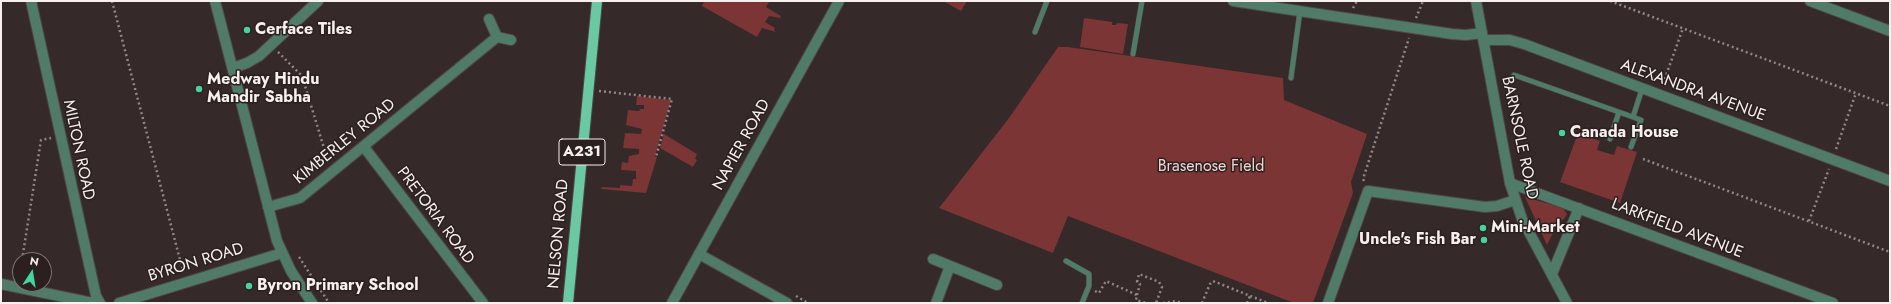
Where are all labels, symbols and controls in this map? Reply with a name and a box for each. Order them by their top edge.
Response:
place label: Cerface Tiles [255,20,352,40]
marker: Cerface Tiles [242,25,252,35]
street label: ALEXANDRA AVENUE [1618,56,1768,126]
place label: Medway Hindu Mandir Sabha [207,70,319,108]
street label: BARNSOLE ROAD [1497,75,1541,201]
marker: Medway Hindu Mandir Sabha [194,84,204,94]
street label: KIMBERLEY ROAD [290,95,400,189]
street label: NAPIER ROAD [709,96,775,194]
street label: MILTON ROAD [58,98,98,202]
place label: Canada House [1570,123,1679,143]
marker: Canada House [1557,128,1567,138]
road number: A231 [559,139,605,165]
park label: Brasenose Field [1158,157,1264,177]
street label: PRETORIA ROAD [392,164,478,268]
street label: NELSON ROAD [545,179,573,289]
street label: LARKFIELD AVENUE [1609,195,1745,263]
place label: Mini-Market [1491,218,1580,238]
marker: Mini-Market [1478,223,1488,233]
place label: Uncle's Fish Bar [1359,230,1476,250]
marker: Uncle's Fish Bar [1479,235,1489,245]
street label: BYRON ROAD [146,239,246,287]
north arrow [12,252,52,292]
text: N [28,253,40,270]
place label: Byron Primary School [257,276,419,296]
marker: Byron Primary School [244,281,254,291]

